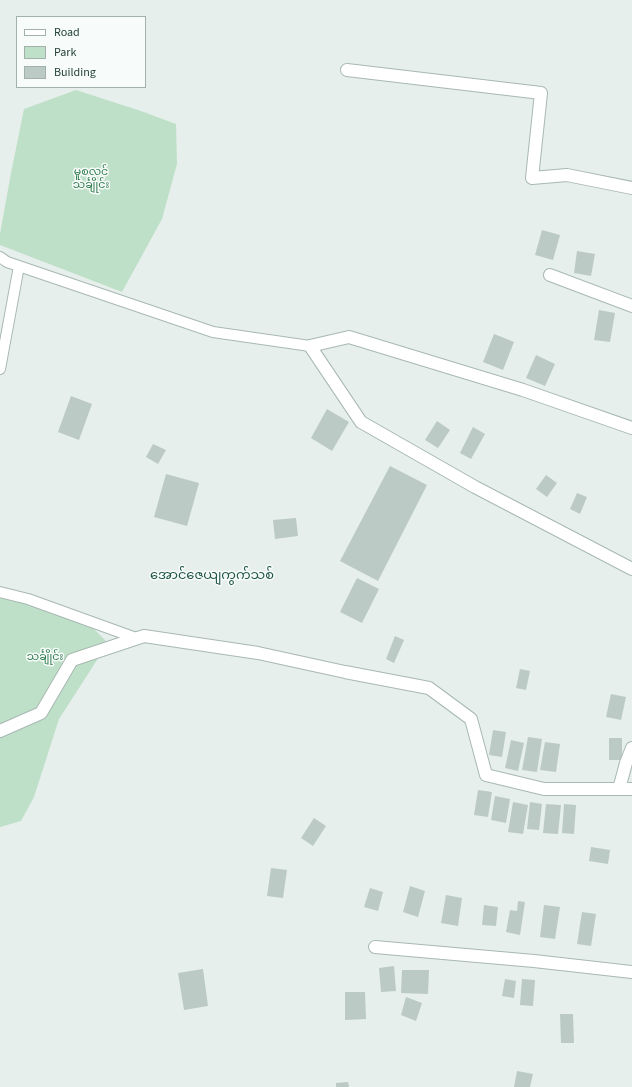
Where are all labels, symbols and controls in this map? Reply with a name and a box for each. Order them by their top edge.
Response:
legend [16,16,146,88]
text: Road [54,24,80,41]
text: Park [54,44,76,61]
text: Building [54,64,96,81]
park label: မူစလင် သင်္ချိုင်း [73,166,109,192]
district label: အောင်ဇေယျကွက်သစ် [150,568,274,584]
park label: သင်္ချိုင်း [27,651,63,665]

